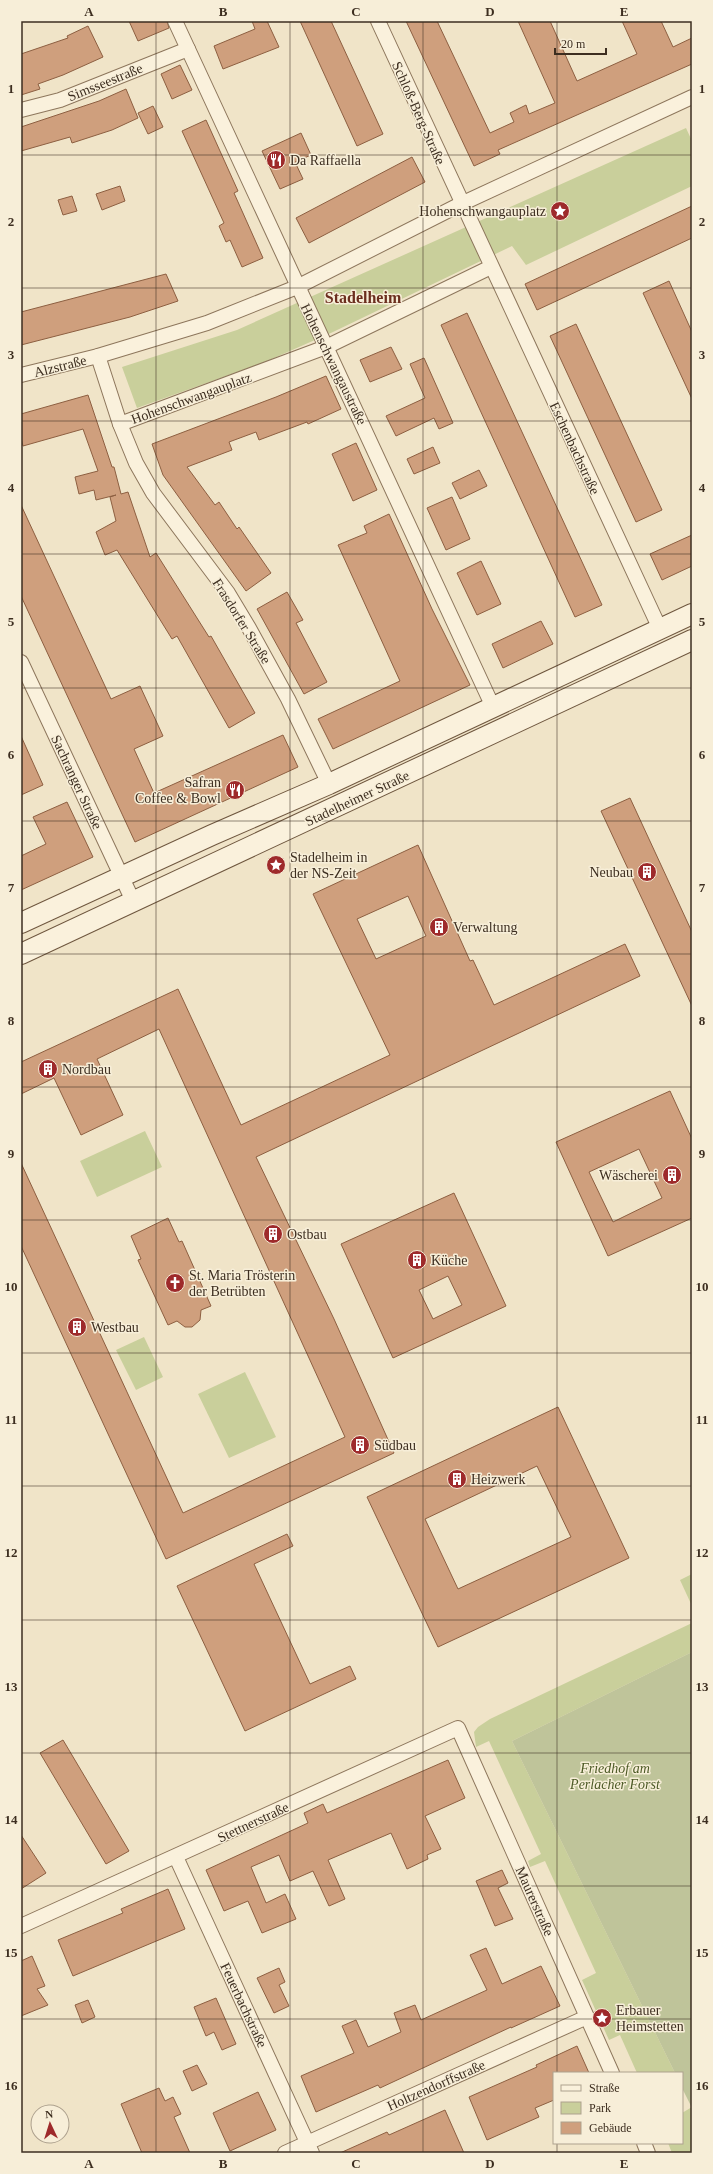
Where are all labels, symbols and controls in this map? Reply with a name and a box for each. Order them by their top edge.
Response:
text: A [84,4,94,19]
text: B [219,4,228,19]
text: C [351,4,361,19]
text: D [485,4,495,19]
text: E [620,4,628,19]
scale bar [555,30,606,56]
text: 20 m [561,37,586,51]
street label: Schloß-Berg-Straße [389,59,448,167]
street label: Simsseestraße [66,61,145,104]
text: 1 [8,81,14,96]
text: 1 [699,81,705,96]
restaurant icon: Da Raffaella [265,149,287,171]
place label: Da Raffaella [290,153,362,168]
place icon: Hohenschwangauplatz [549,200,571,222]
place label: Hohenschwangauplatz [419,204,546,219]
text: 2 [8,214,14,229]
text: 2 [699,214,705,229]
district label: Stadelheim [325,289,402,306]
street label: Hohenschwangaustraße [298,301,369,427]
text: 3 [8,347,15,362]
text: 3 [699,347,706,362]
street label: Alzstraße [32,353,88,380]
street label: Hohenschwangauplatz [129,370,253,427]
street label: Eschenbachstraße [547,400,603,497]
text: 4 [8,480,15,495]
text: 4 [699,480,706,495]
street label: Frasdorfer Straße [209,576,274,667]
text: 5 [8,614,15,629]
text: 5 [699,614,706,629]
street label: Sachranger Straße [48,733,105,832]
text: 6 [8,747,15,762]
text: 6 [699,747,706,762]
street label: Stadelheimer Straße [303,768,412,829]
place label: Safran Coffee & Bowl [135,775,221,806]
restaurant icon: Safran Coffee & Bowl [224,779,246,801]
place label: Stadelheim in der NS-Zeit [290,850,367,881]
place icon: Stadelheim in der NS-Zeit [265,854,287,876]
building icon: Neubau [636,861,658,883]
place label: Neubau [589,865,633,880]
text: 7 [8,880,15,895]
text: 7 [699,880,706,895]
building icon: Verwaltung [428,916,450,938]
place label: Verwaltung [453,920,518,935]
text: 8 [8,1013,15,1028]
text: 8 [699,1013,706,1028]
building icon: Nordbau [37,1058,59,1080]
place label: Nordbau [62,1062,111,1077]
text: 9 [8,1146,15,1161]
text: 9 [699,1146,706,1161]
building icon: Wäscherei [661,1164,683,1186]
place label: Wäscherei [599,1168,658,1183]
building icon: Ostbau [262,1223,284,1245]
place label: Ostbau [287,1227,327,1242]
building icon: Küche [406,1249,428,1271]
place label: Küche [431,1253,468,1268]
place label: St. Maria Trösterin der Betrübten [189,1268,295,1299]
church icon: St. Maria Trösterin der Betrübten [164,1272,186,1294]
text: 10 [5,1279,18,1294]
text: 10 [696,1279,709,1294]
building icon: Westbau [66,1316,88,1338]
place label: Westbau [91,1320,139,1335]
text: 11 [5,1412,17,1427]
text: 11 [696,1412,708,1427]
building icon: Südbau [349,1434,371,1456]
place label: Südbau [374,1438,416,1453]
building icon: Heizwerk [446,1468,468,1490]
place label: Heizwerk [471,1472,525,1487]
text: 12 [5,1545,18,1560]
text: 12 [696,1545,709,1560]
text: 13 [5,1679,18,1694]
text: 13 [696,1679,709,1694]
park label: Friedhof am Perlacher Forst [569,1761,661,1792]
street label: Stettnerstraße [215,1799,291,1846]
text: 14 [5,1812,18,1827]
text: 14 [696,1812,709,1827]
street label: Maurerstraße [513,1864,557,1938]
text: 15 [5,1945,18,1960]
text: 15 [696,1945,709,1960]
street label: Feuerbachstraße [217,1960,270,2050]
place label: Erbauer Heimstetten [616,2003,684,2034]
place icon: Erbauer Heimstetten [591,2007,613,2029]
street label: Holtzendorffstraße [385,2057,487,2114]
legend [553,2072,683,2144]
text: 16 [5,2078,18,2093]
text: 16 [696,2078,709,2093]
text: Straße [589,2081,620,2095]
text: Park [589,2101,611,2115]
north arrow [30,2104,70,2144]
text: N [45,2108,54,2120]
text: Gebäude [589,2121,632,2135]
text: A [84,2156,94,2171]
text: B [219,2156,228,2171]
text: C [351,2156,361,2171]
text: D [485,2156,495,2171]
text: E [620,2156,628,2171]

